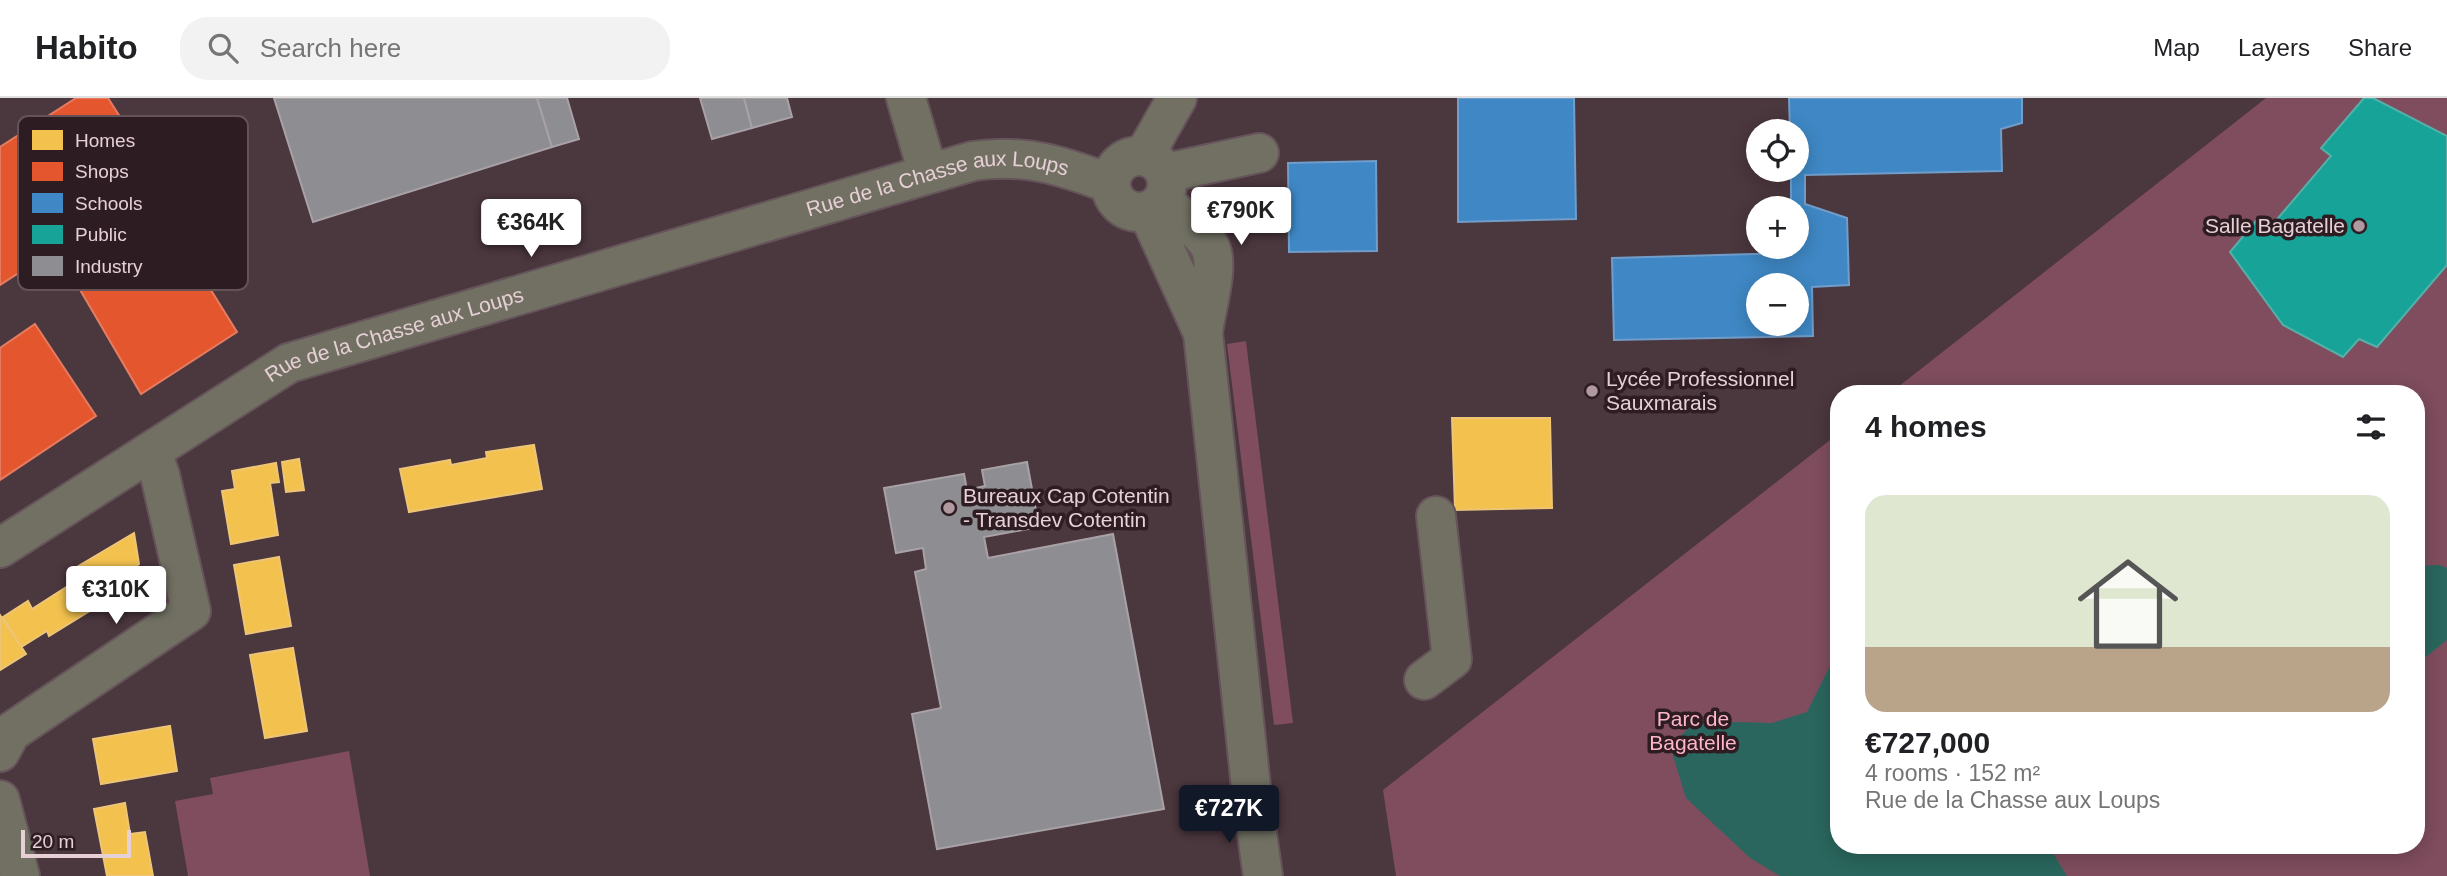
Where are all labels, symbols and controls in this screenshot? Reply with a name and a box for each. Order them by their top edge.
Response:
search box [180,17,670,80]
text: Habito [35,29,138,66]
icon: search [204,29,242,67]
text: Search here [260,33,401,63]
text: Map [2153,34,2200,61]
text: Layers [2238,34,2310,61]
text: Share [2348,34,2412,61]
legend [18,116,248,290]
map controls [1746,119,1809,336]
button: locate [1746,119,1809,182]
text: Homes [75,130,135,151]
street label: Rue de la Chasse aux Loups [803,147,1072,221]
text: Shops [75,161,129,182]
pin: €790K [1192,188,1290,247]
text: Schools [75,193,143,214]
button: + [1746,196,1809,259]
text: €790K [1207,197,1275,223]
pin: €364K [482,200,580,259]
text: €364K [497,209,565,235]
place label: Salle Bagatelle [2205,214,2345,237]
marker: Salle Bagatelle [2351,218,2367,234]
text: Public [75,224,127,245]
text: Industry [75,256,143,277]
button: − [1746,273,1809,336]
street label: Rue de la Chasse aux Loups [261,282,526,386]
place label: Lycée Professionnel Sauxmarais [1606,367,1794,414]
marker: Lycée Professionnel Sauxmarais [1584,383,1600,399]
icon: filters [2352,408,2390,446]
text: 4 homes [1865,410,1987,443]
place label: Bureaux Cap Cotentin - Transdev Cotentin [963,484,1170,531]
marker: Bureaux Cap Cotentin - Transdev Cotentin [941,500,957,516]
icon: home [2065,541,2191,667]
pin: €310K [67,566,165,626]
text: €310K [82,576,150,602]
park label: Parc de Bagatelle [1649,707,1737,754]
text: €727,000 [1865,726,1990,759]
text: 4 rooms · 152 m² [1865,760,2040,786]
pin: €727K [1180,786,1278,845]
text: Rue de la Chasse aux Loups [1865,787,2160,813]
text: €727K [1195,795,1263,821]
scale bar [21,827,131,859]
text: 20 m [32,831,74,852]

